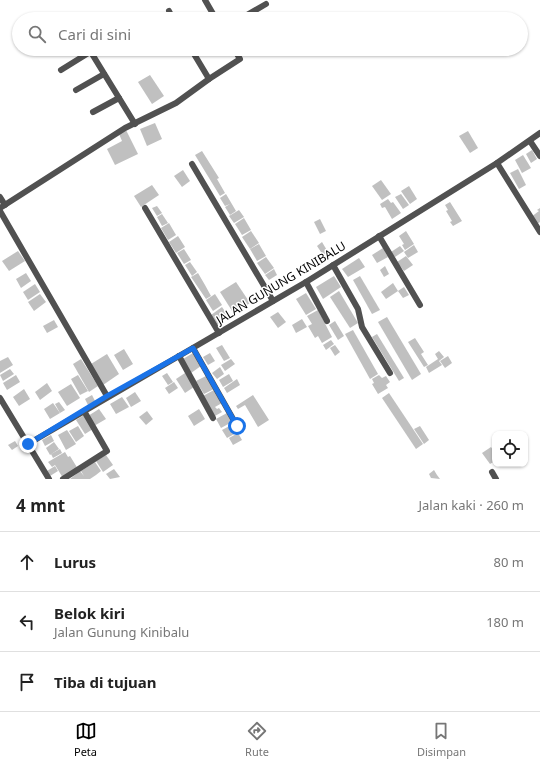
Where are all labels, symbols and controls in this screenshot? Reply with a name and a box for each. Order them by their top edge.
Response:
search box [12,12,528,56]
icon: search [26,23,48,45]
text: Cari di sini [58,24,131,44]
street label: JALAN GUNUNG KINIBALU [212,237,349,329]
route start [228,417,246,435]
map controls [492,431,528,467]
button: locate [492,431,528,467]
route end [19,435,37,453]
text: 4 mnt [16,494,65,517]
text: Jalan kaki · 260 m [418,496,524,514]
icon: ahead [16,551,38,573]
text: Lurus [54,552,96,572]
text: 80 m [494,553,524,571]
text: Belok kiri [54,603,125,623]
icon: left [16,611,38,633]
text: 180 m [486,613,524,631]
text: Jalan Gunung Kinibalu [54,623,189,641]
icon: arrive [16,671,38,693]
text: Tiba di tujuan [54,672,157,692]
tab: Peta [74,720,97,759]
tab: Rute [245,720,269,759]
tab: Disimpan [417,720,466,759]

